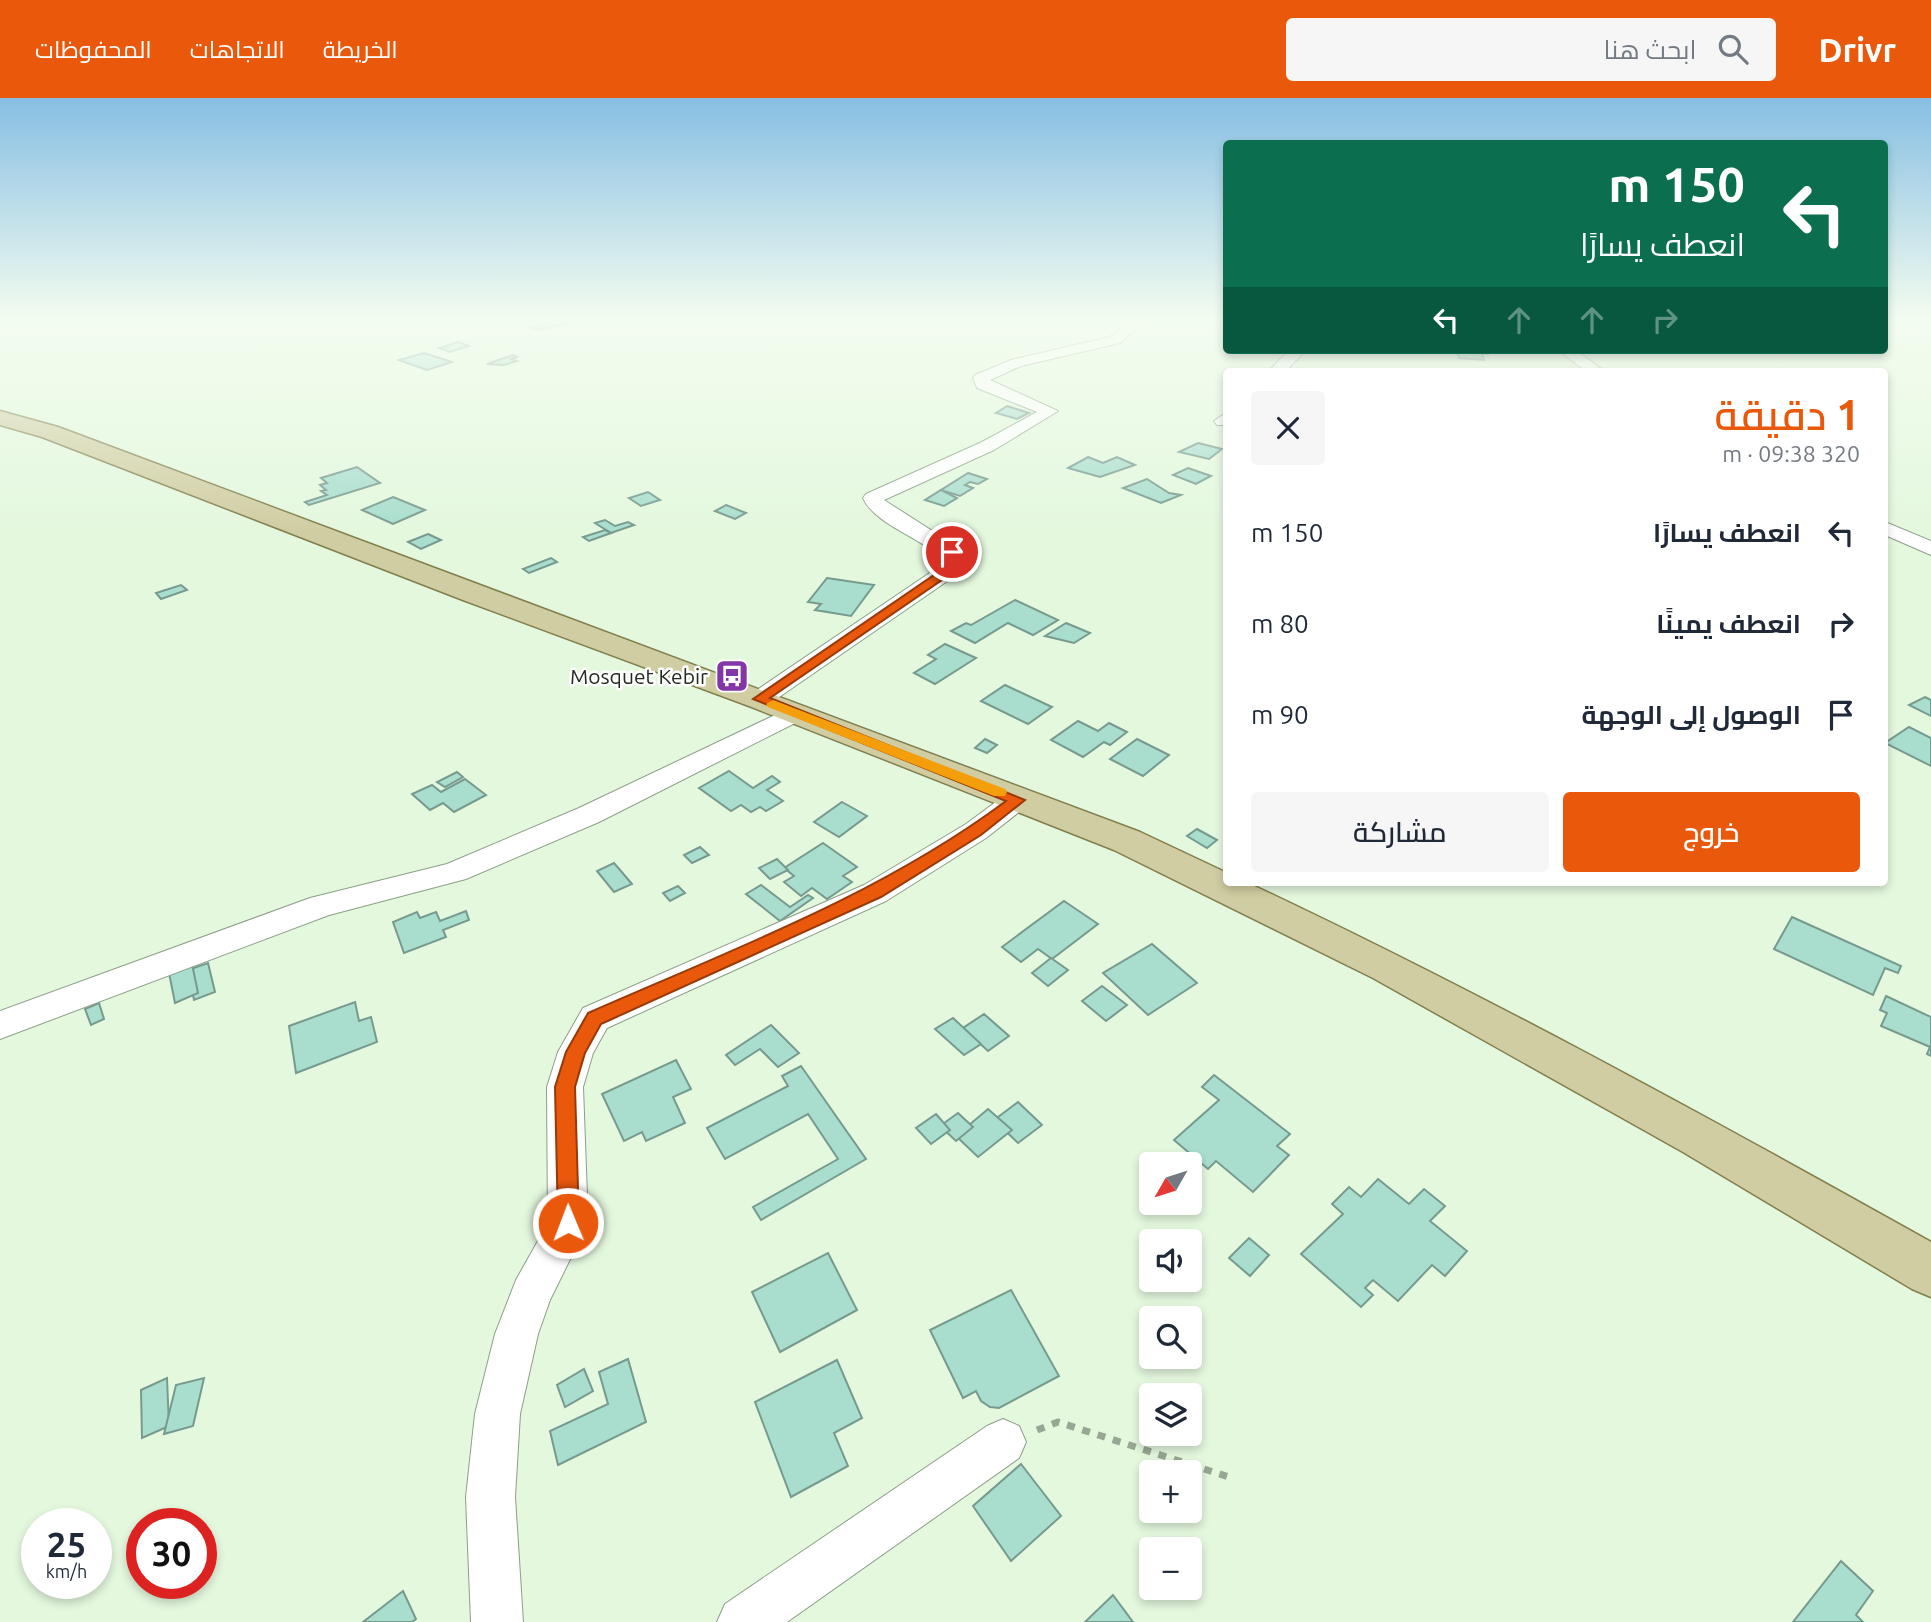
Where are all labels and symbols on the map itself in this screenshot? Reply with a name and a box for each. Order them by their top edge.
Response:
pin [922,522,982,582]
bus stop icon: Mosquet Kebir [713,657,751,695]
place label: Mosquet Kebir [570,664,708,688]
north arrow [1139,1152,1202,1214]
position arrow [531,1186,605,1260]
speed limit sign: 30 [126,1508,217,1599]

